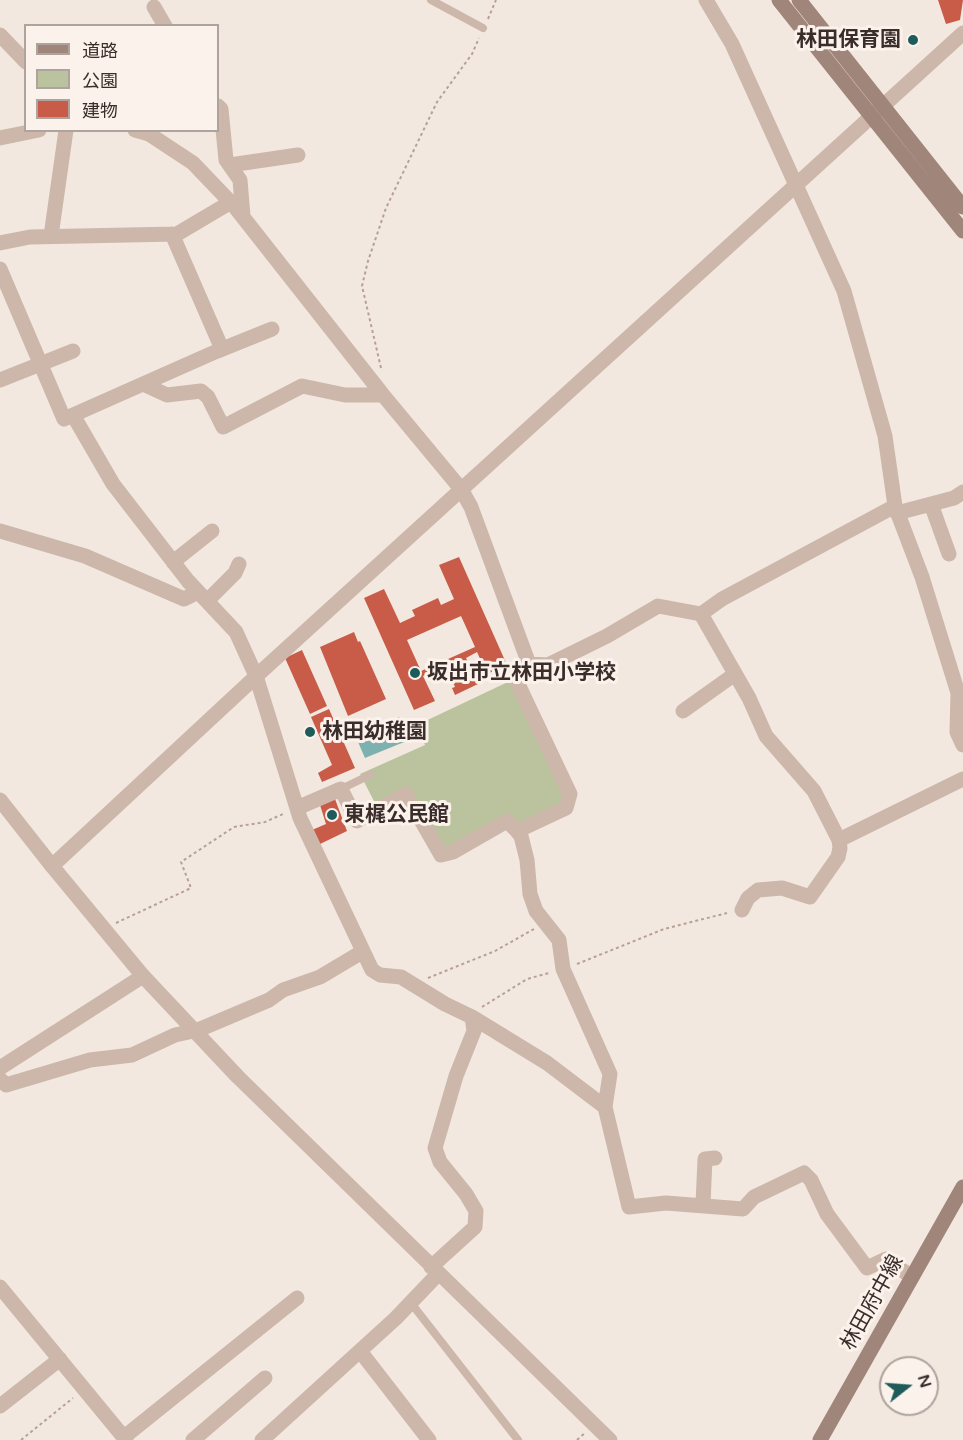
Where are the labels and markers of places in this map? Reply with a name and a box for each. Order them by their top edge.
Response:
place label: 林田保育園 [796,27,901,53]
marker: 林田保育園 [906,33,920,47]
place label: 坂出市立林田小学校 [427,660,616,686]
marker: 坂出市立林田小学校 [408,666,422,680]
place label: 林田幼稚園 [322,719,427,745]
marker: 林田幼稚園 [303,725,317,739]
place label: 東梶公民館 [344,802,449,828]
marker: 東梶公民館 [325,808,339,822]

